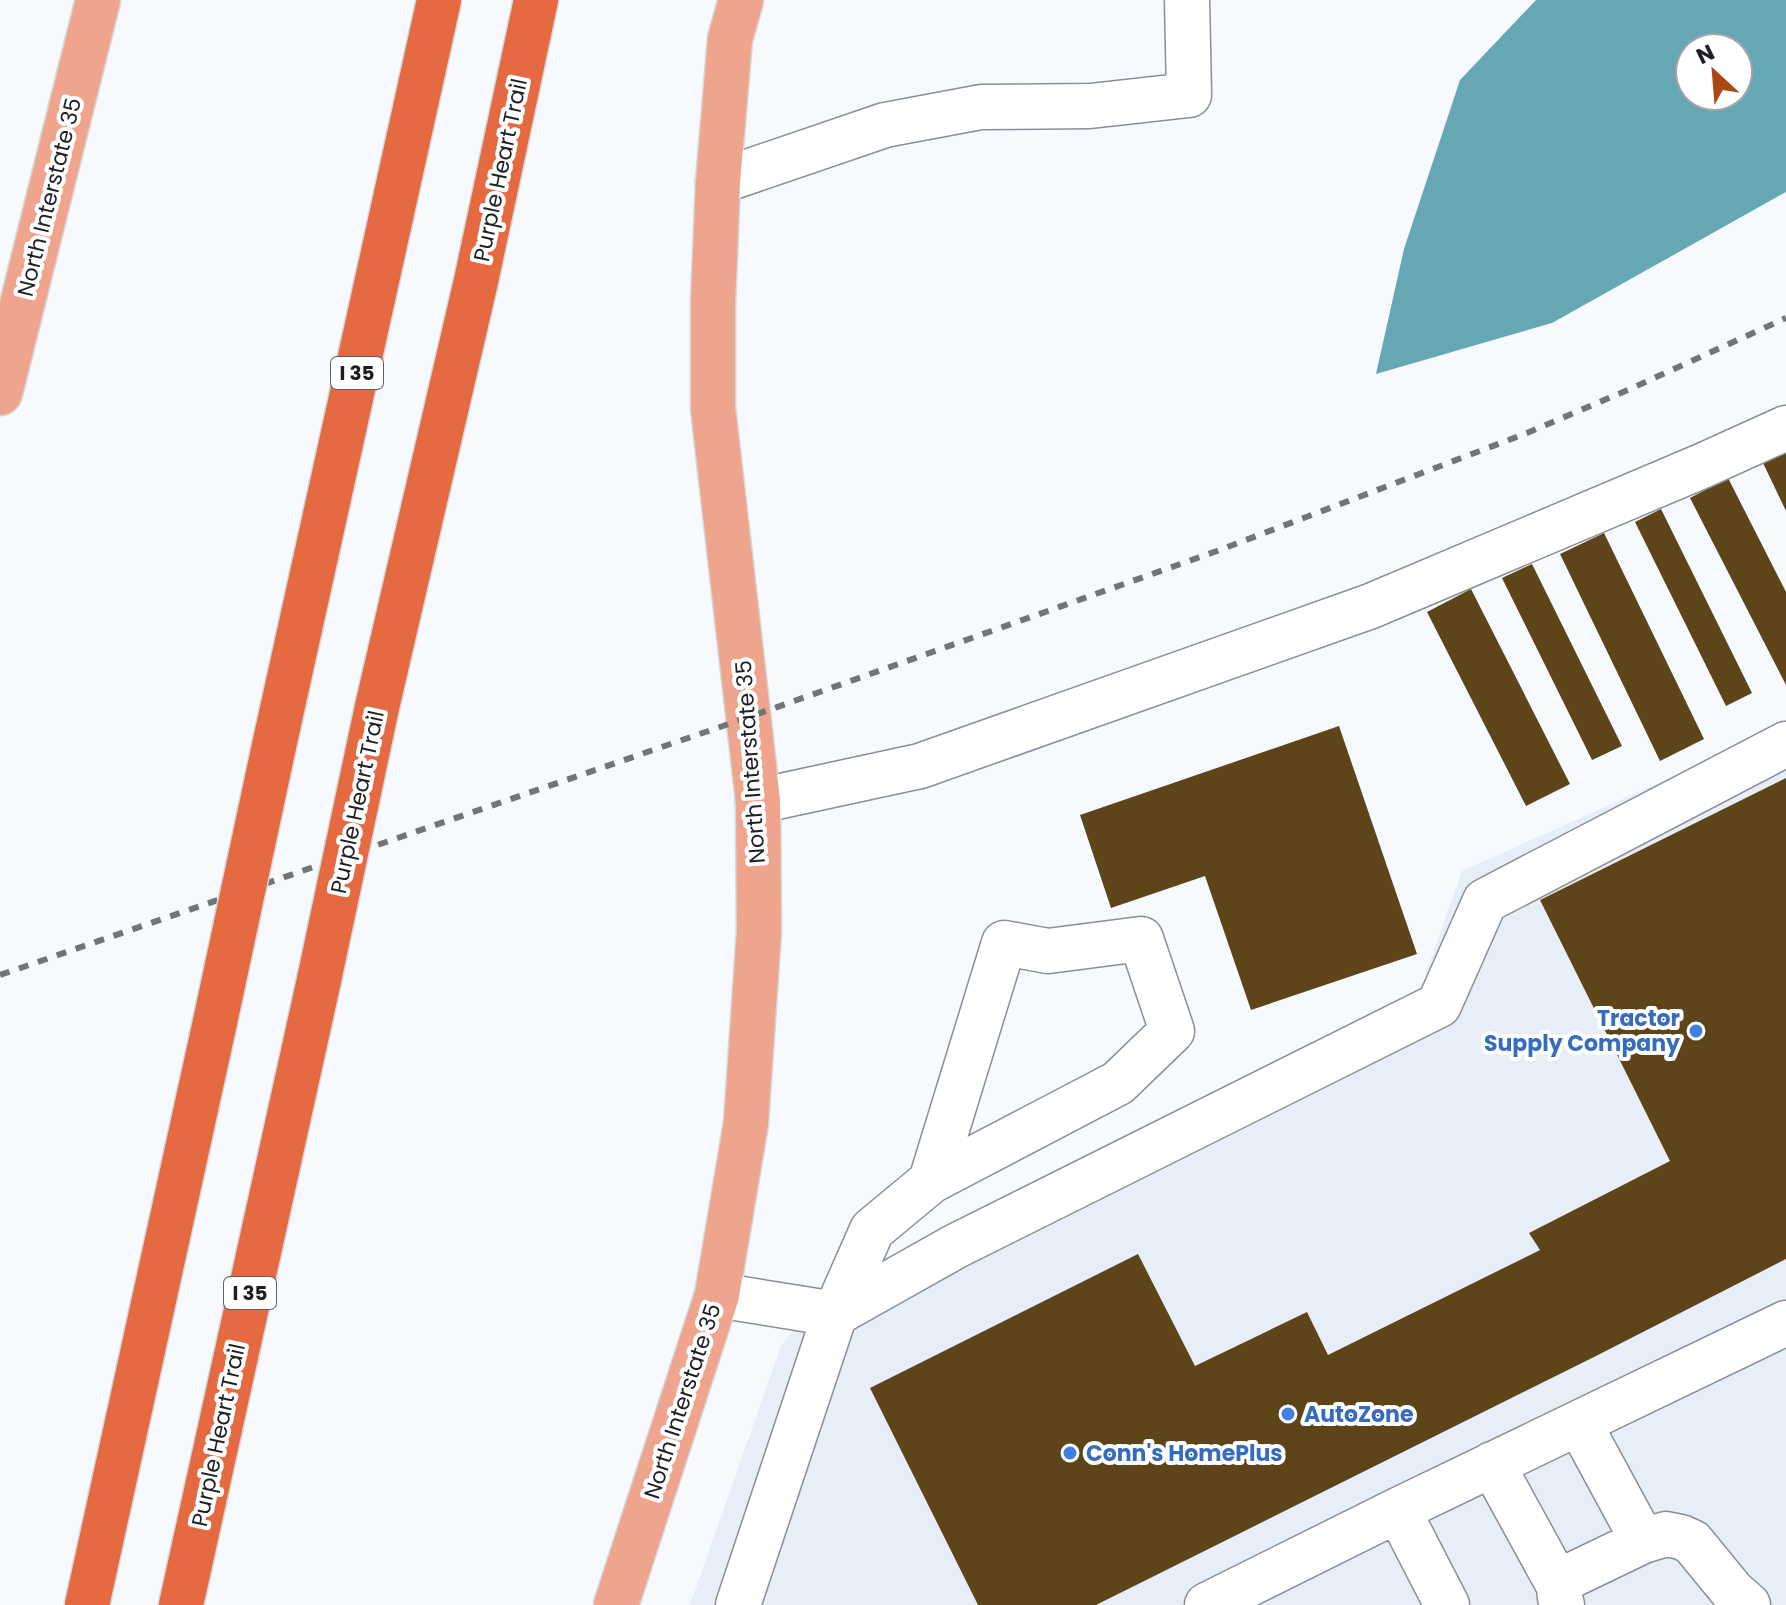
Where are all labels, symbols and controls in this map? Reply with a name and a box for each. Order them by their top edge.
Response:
north arrow [1674,32,1754,112]
text: N [1691,37,1720,72]
street label: Purple Heart Trail [466,76,535,265]
street label: North Interstate 35 [10,95,89,300]
road number: I 35 [331,357,383,389]
street label: North Interstate 35 [728,659,773,865]
street label: Purple Heart Trail [323,708,392,897]
place label: Tractor Supply Company [1484,1003,1680,1059]
marker: Tractor Supply Company [1687,1022,1705,1040]
road number: I 35 [224,1277,276,1309]
street label: North Interstate 35 [636,1299,729,1503]
street label: Purple Heart Trail [184,1341,253,1530]
place label: AutoZone [1304,1399,1414,1430]
marker: AutoZone [1279,1405,1297,1423]
place label: Conn's HomePlus [1086,1438,1283,1469]
marker: Conn's HomePlus [1061,1444,1079,1462]

